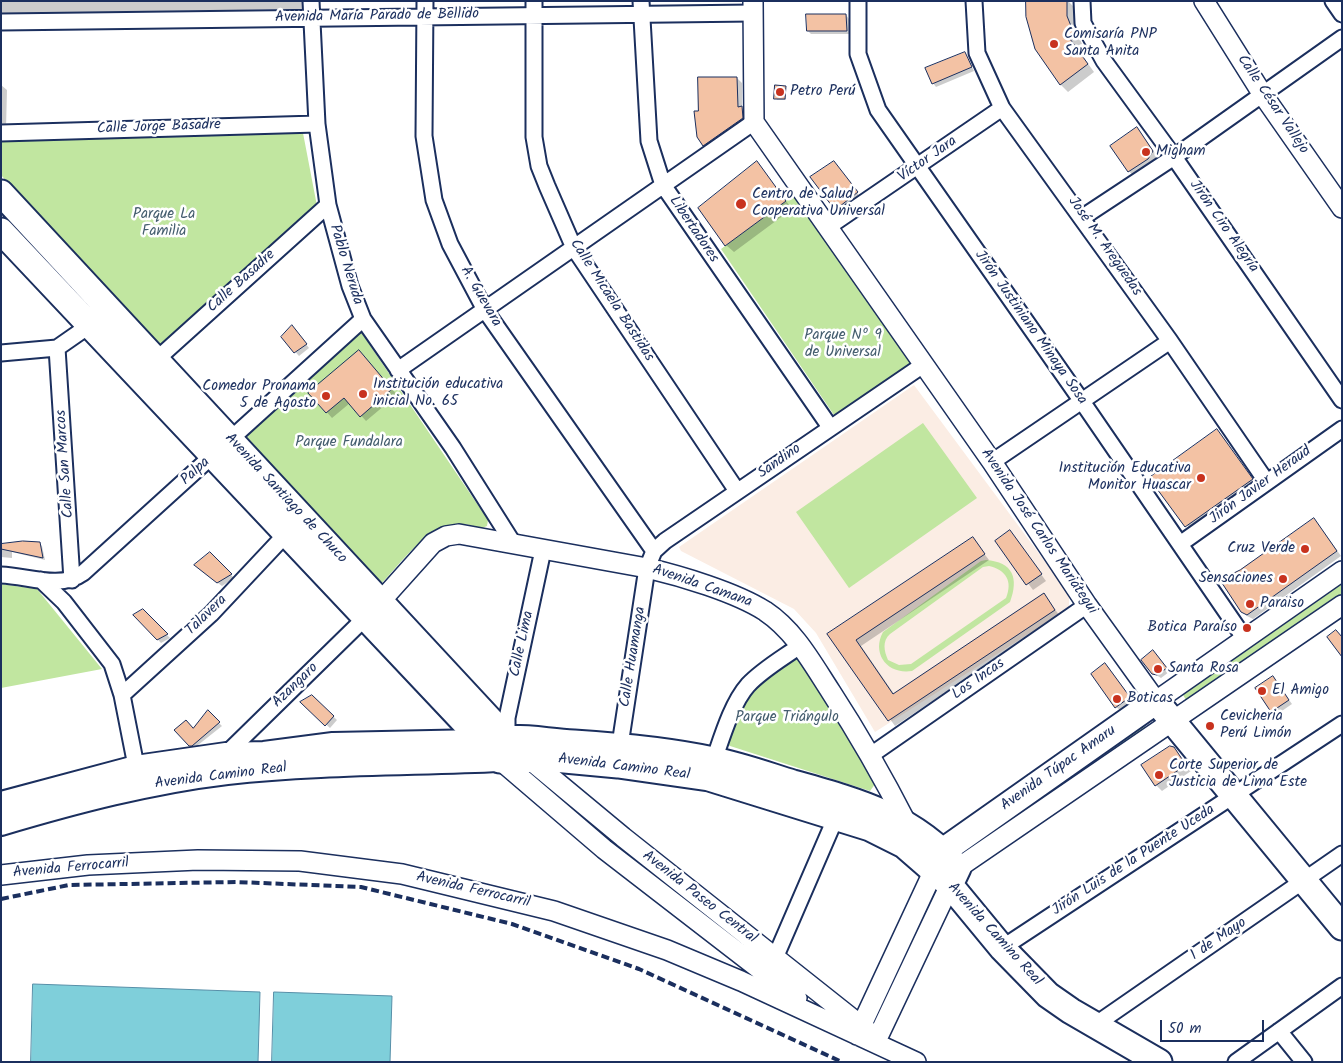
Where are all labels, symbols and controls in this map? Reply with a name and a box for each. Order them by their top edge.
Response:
street label: Avenida María Parado de Bellido [275,6,479,28]
place label: Comisaría PNP Santa Anita [1064,26,1157,61]
marker: Comisaría PNP Santa Anita [1048,38,1060,50]
street label: Calle César Vallejo [1232,52,1312,158]
place label: Petro Perú [790,83,856,101]
marker: Petro Perú [774,86,786,98]
street label: Calle Jorge Basadre [97,117,221,139]
street label: Víctor Jara [895,133,961,187]
place label: Migham [1156,143,1206,161]
marker: Migham [1140,146,1152,158]
street label: Jirón Ciro Alegría [1184,177,1262,277]
place label: Centro de Salud Cooperativa Universal [752,186,885,221]
street label: Libertadores [664,193,722,267]
street label: José M. Areguedas [1063,194,1145,300]
marker: Centro de Salud Cooperativa Universal [734,197,748,211]
park label: Parque La Familia [133,206,195,241]
street label: Pablo Neruda [324,223,366,307]
street label: Calle Micaela Bastidas [565,237,657,365]
street label: Calle Basadre [204,247,280,317]
street label: Jirón Justiniano Minaya Sosa [970,247,1090,409]
street label: A. Guevara [455,263,505,331]
park label: Parque Nº 9 de Universal [804,327,882,362]
place label: Institución educativa inicial No. 65 [373,376,503,411]
place label: Comedor Pronama 5 de Agosto [202,378,316,413]
marker: Institución educativa inicial No. 65 [357,388,369,400]
marker: Comedor Pronama 5 de Agosto [320,390,332,402]
street label: Calle San Marcos [53,409,79,519]
street label: Avenida Santiago de Chuco [220,430,350,568]
park label: Parque Fundalara [295,434,403,452]
street label: Sandino [755,441,805,483]
street label: Jirón Javier Heraud [1207,443,1315,529]
street label: Avenida José Carlos Mariátegui [976,446,1100,618]
street label: Palpa [178,454,214,490]
place label: Institución Educativa Monitor Huascar [1059,460,1191,495]
marker: Institución Educativa Monitor Huascar [1195,472,1207,484]
place label: Cruz Verde [1227,540,1295,558]
marker: Cruz Verde [1299,543,1311,555]
street label: Avenida Camana [650,562,754,612]
place label: Sensaciones [1199,570,1273,588]
marker: Sensaciones [1277,573,1289,585]
street label: Talavera [182,592,232,640]
place label: Paraiso [1260,595,1304,613]
marker: Paraiso [1244,598,1256,610]
street label: Calle Huamanga [617,605,651,709]
street label: Calle Lima [507,609,539,679]
place label: Botica Paraíso [1148,619,1237,637]
marker: Botica Paraíso [1241,622,1253,634]
street label: Los Incas [949,655,1009,705]
street label: Azangaro [269,660,323,712]
place label: Santa Rosa [1168,660,1239,678]
marker: Santa Rosa [1152,663,1164,675]
place label: El Amigo [1272,682,1329,700]
marker: El Amigo [1256,685,1268,697]
place label: Boticas [1127,690,1173,708]
marker: Boticas [1111,693,1123,705]
place label: Cevicheria Perú Limón [1220,708,1292,743]
park label: Parque Triángulo [735,709,839,727]
marker: Cevicheria Perú Limón [1204,720,1216,732]
street label: Avenida Túpac Amaru [998,722,1120,816]
street label: Avenida Camino Real [557,751,691,785]
place label: Corte Superior de Justicia de Lima Este [1169,757,1307,792]
street label: Avenida Camino Real [154,760,288,794]
marker: Corte Superior de Justicia de Lima Este [1153,769,1165,781]
street label: Jirón Luis de la Puente Uceda [1049,802,1219,920]
street label: Avenida Paseo Central [638,848,760,948]
street label: Avenida Ferrocarril [12,855,130,883]
street label: Avenida Ferrocarril [414,869,532,913]
street label: Avenida Camino Real [943,880,1045,990]
street label: 1 de Mayo [1188,915,1250,965]
scale bar [1163,1010,1267,1042]
text: 50 m [1168,1017,1202,1041]

